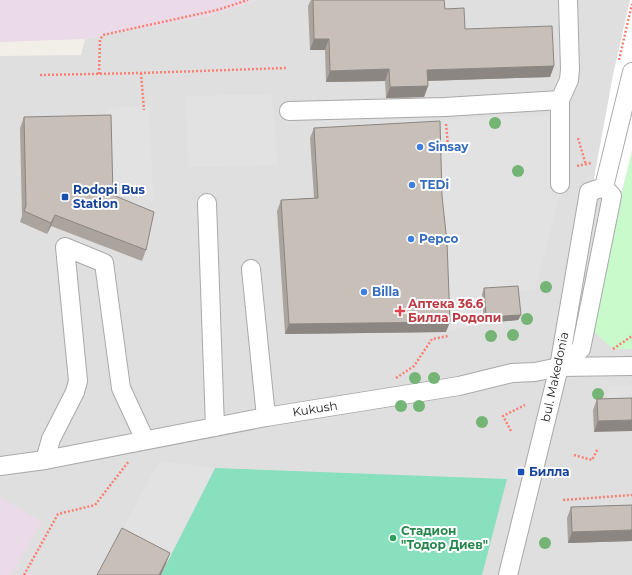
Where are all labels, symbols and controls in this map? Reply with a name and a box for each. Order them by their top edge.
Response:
place label: Sinsay [428,139,469,154]
marker: Sinsay [415,142,425,152]
place label: TEDi [420,177,449,192]
marker: TEDi [407,180,417,190]
place label: Rodopi Bus Station [73,182,146,211]
marker: Rodopi Bus Station [60,192,70,202]
place label: Pepco [419,231,459,246]
marker: Pepco [406,234,416,244]
place label: Billa [372,284,399,299]
marker: Billa [359,287,369,297]
place label: Аптека 36.6 Билла Родопи [408,296,501,325]
marker: Аптека 36.6 Билла Родопи [395,306,405,316]
street label: bul. Makedonia [538,330,571,423]
street label: Kukush [291,398,339,419]
place label: Билла [529,464,570,479]
marker: Билла [516,467,526,477]
place label: Стадион "Тодор Диев" [401,523,488,552]
marker: Стадион "Тодор Диев" [388,533,398,543]

